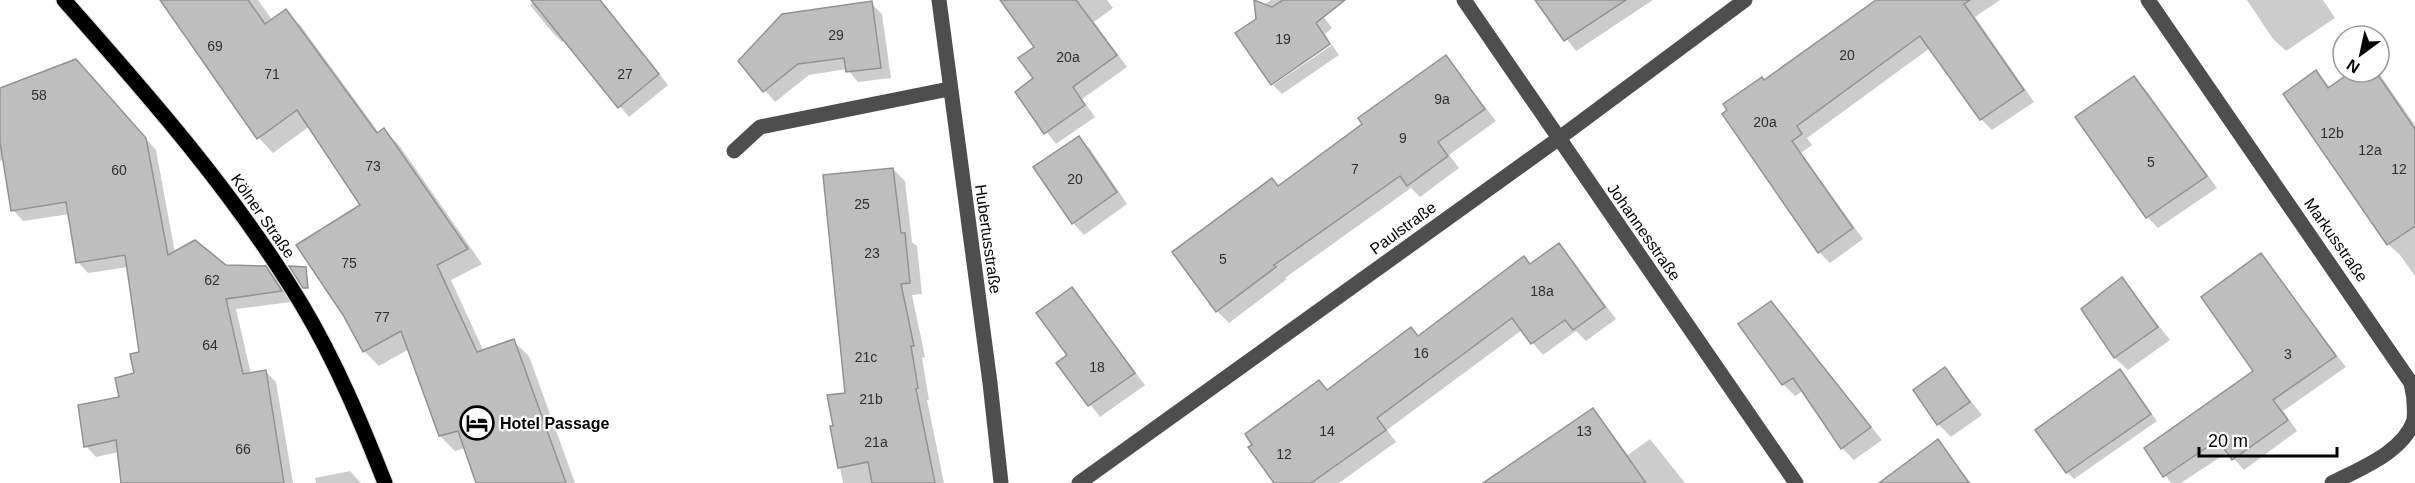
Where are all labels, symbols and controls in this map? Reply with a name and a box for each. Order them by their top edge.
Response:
north arrow [2331,24,2391,84]
house number: 29 [828,27,844,43]
house number: 19 [1275,31,1291,47]
house number: 69 [207,38,223,54]
house number: 20 [1839,47,1855,63]
house number: 20a [1056,49,1080,65]
text: N [2344,56,2363,76]
house number: 71 [264,66,280,82]
house number: 27 [617,66,633,82]
house number: 58 [31,87,47,103]
house number: 9a [1434,91,1450,107]
house number: 20a [1753,114,1777,130]
house number: 12b [2320,125,2344,141]
house number: 9 [1399,130,1407,146]
house number: 12a [2358,142,2382,158]
house number: 5 [2147,154,2155,170]
house number: 73 [365,158,381,174]
house number: 7 [1351,161,1359,177]
house number: 12 [2391,161,2407,177]
house number: 60 [111,162,127,178]
street label: Kölner Straße [228,171,298,261]
house number: 20 [1067,171,1083,187]
street label: Johannesstraße [1604,180,1684,284]
street label: Hubertusstraße [972,183,1004,295]
street label: Markusstraße [2301,195,2371,285]
house number: 25 [854,196,870,212]
street label: Paulstraße [1367,198,1439,258]
house number: 23 [864,245,880,261]
house number: 5 [1219,251,1227,267]
house number: 75 [341,255,357,271]
house number: 62 [204,272,220,288]
house number: 18a [1530,283,1554,299]
house number: 77 [374,309,390,325]
house number: 64 [202,337,218,353]
house number: 16 [1413,345,1429,361]
house number: 3 [2284,346,2292,362]
house number: 21c [855,349,877,365]
house number: 18 [1089,359,1105,375]
house number: 21b [859,391,883,407]
hotel icon: Hotel Passage [459,405,495,441]
place label: Hotel Passage [500,415,609,432]
scale bar [2199,420,2337,458]
house number: 14 [1319,423,1335,439]
house number: 13 [1576,423,1592,439]
text: 20 m [2208,431,2248,451]
house number: 21a [864,434,888,450]
house number: 66 [235,441,251,457]
house number: 12 [1276,446,1292,462]

